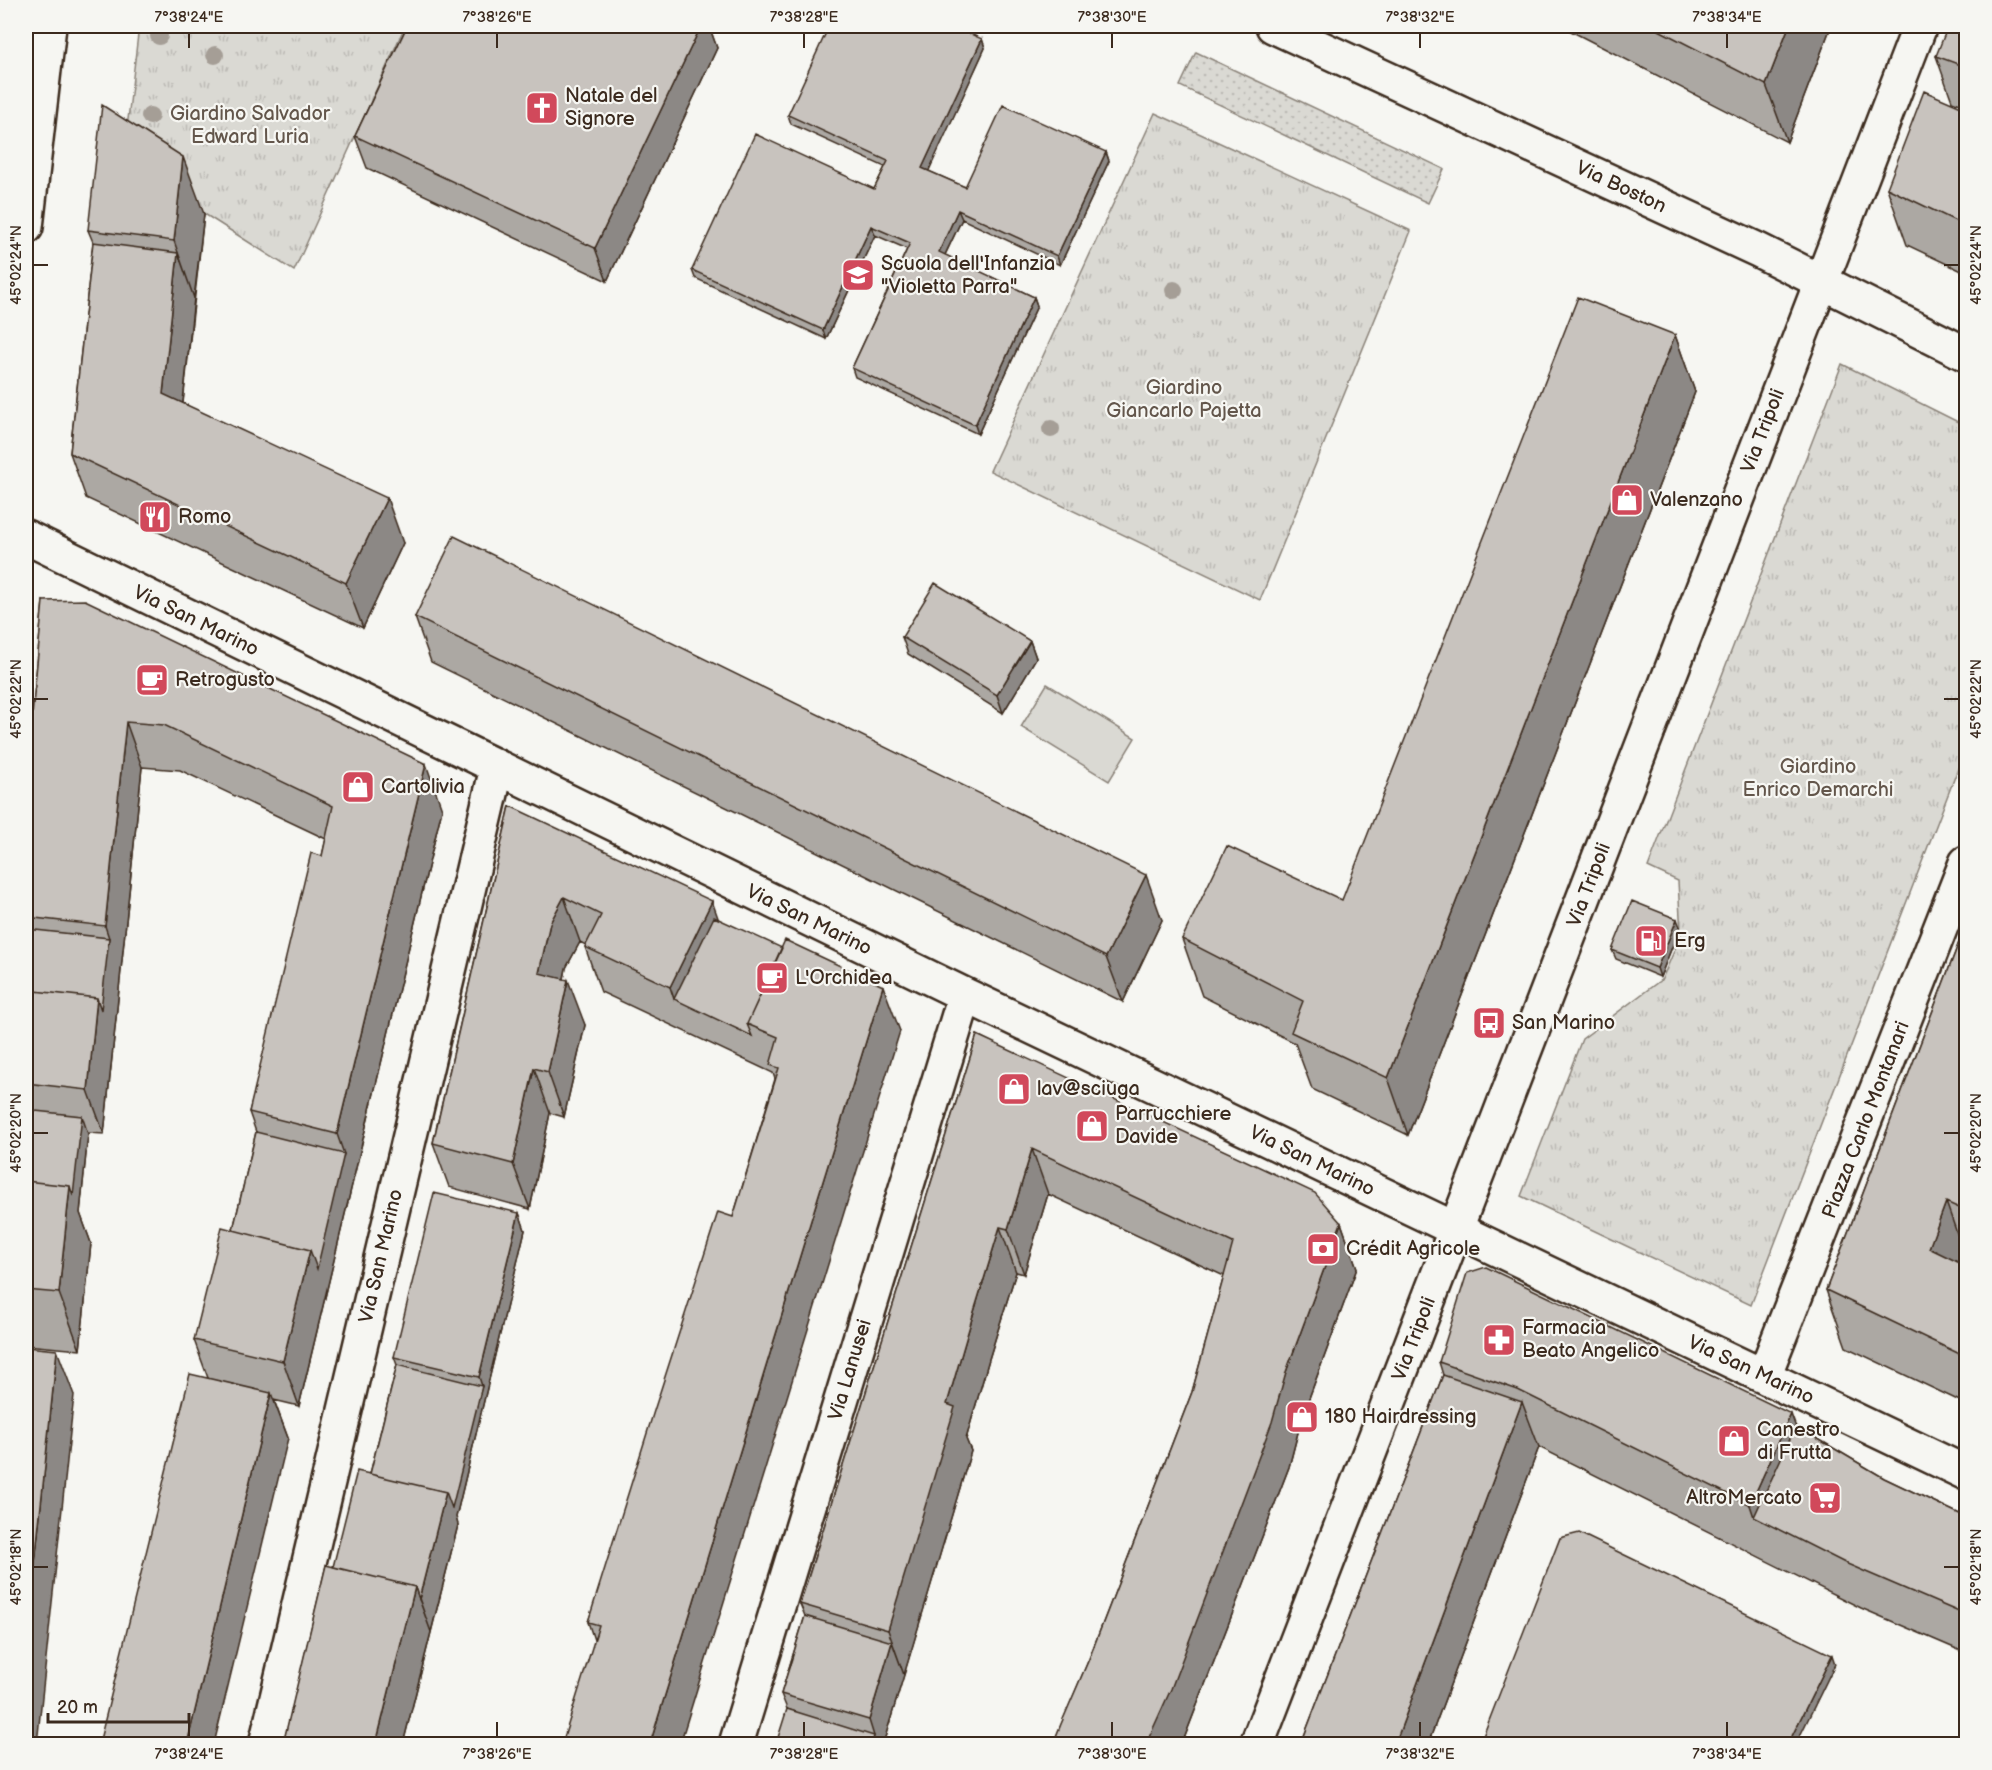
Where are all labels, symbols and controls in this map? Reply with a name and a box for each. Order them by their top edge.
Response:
text: 7°38'24"E [155,8,224,27]
text: 7°38'26"E [462,8,532,27]
text: 7°38'28"E [770,8,838,27]
text: 7°38'30"E [1077,8,1147,27]
text: 7°38'32"E [1385,8,1455,27]
text: 7°38'34"E [1692,8,1762,27]
place label: Natale del Signore [565,84,658,131]
church icon: Natale del Signore [524,90,560,126]
park label: Giardino Salvador Edward Luria [170,102,331,149]
street label: Via Boston [1572,156,1670,218]
text: 45°02'24"N [7,225,26,305]
text: 45°02'24"N [1967,225,1986,305]
place label: Scuola dell'Infanzia "Violetta Parra" [881,252,1055,299]
school or university icon: Scuola dell'Infanzia "Violetta Parra" [840,257,876,293]
park label: Giardino Giancarlo Pajetta [1106,376,1262,423]
street label: Via Tripoli [1736,386,1790,476]
shop icon: Valenzano [1609,482,1645,518]
place label: Valenzano [1650,488,1743,512]
restaurant icon: Romo [137,499,173,535]
place label: Romo [178,505,231,529]
street label: Via San Marino [129,580,263,662]
text: 45°02'22"N [7,659,26,739]
text: 45°02'22"N [1967,659,1986,739]
cafe icon: Retrogusto [134,662,170,698]
place label: Retrogusto [175,668,275,692]
park label: Giardino Enrico Demarchi [1743,755,1893,802]
shop icon: Cartolivia [340,769,376,805]
place label: Cartolivia [381,775,465,799]
street label: Via Tripoli [1562,840,1616,930]
street label: Via San Marino [742,879,876,961]
fuel station icon: Erg [1633,923,1669,959]
place label: Erg [1674,929,1706,953]
cafe icon: L'Orchidea [754,960,790,996]
place label: L'Orchidea [795,966,892,990]
bus stop icon: San Marino [1471,1005,1507,1041]
place label: San Marino [1512,1011,1615,1035]
street label: Piazza Carlo Montanari [1817,1018,1915,1222]
shop icon: lav@sciuga [996,1071,1032,1107]
place label: lav@sciuga [1037,1077,1140,1101]
text: 45°02'20"N [7,1093,26,1173]
text: 45°02'20"N [1967,1093,1986,1173]
place label: Parrucchiere Davide [1115,1102,1231,1149]
shop icon: Parrucchiere Davide [1074,1108,1110,1144]
street label: Via San Marino [1245,1120,1379,1202]
street label: Via San Marino [354,1187,408,1325]
bank icon: Crédit Agricole [1305,1231,1341,1267]
place label: Crédit Agricole [1346,1237,1480,1261]
street label: Via Tripoli [1387,1294,1441,1384]
street label: Via Lanusei [823,1316,877,1424]
place label: Farmacia Beato Angelico [1522,1316,1659,1363]
pharmacy icon: Farmacia Beato Angelico [1481,1322,1517,1358]
street label: Via San Marino [1684,1330,1818,1410]
shop icon: 180 Hairdressing [1284,1399,1320,1435]
place label: 180 Hairdressing [1325,1405,1476,1429]
place label: Canestro di Frutta [1757,1418,1840,1465]
shop icon: Canestro di Frutta [1716,1423,1752,1459]
supermarket icon: AltroMercato [1807,1480,1843,1516]
place label: AltroMercato [1686,1486,1802,1510]
text: 45°02'18"N [7,1529,26,1605]
text: 45°02'18"N [1967,1529,1986,1605]
scale bar [48,1686,189,1724]
text: 20 m [57,1697,98,1718]
text: 7°38'24"E [155,1745,224,1764]
text: 7°38'26"E [462,1745,532,1764]
text: 7°38'28"E [770,1745,838,1764]
text: 7°38'30"E [1077,1745,1147,1764]
text: 7°38'32"E [1385,1745,1455,1764]
text: 7°38'34"E [1692,1745,1762,1764]

